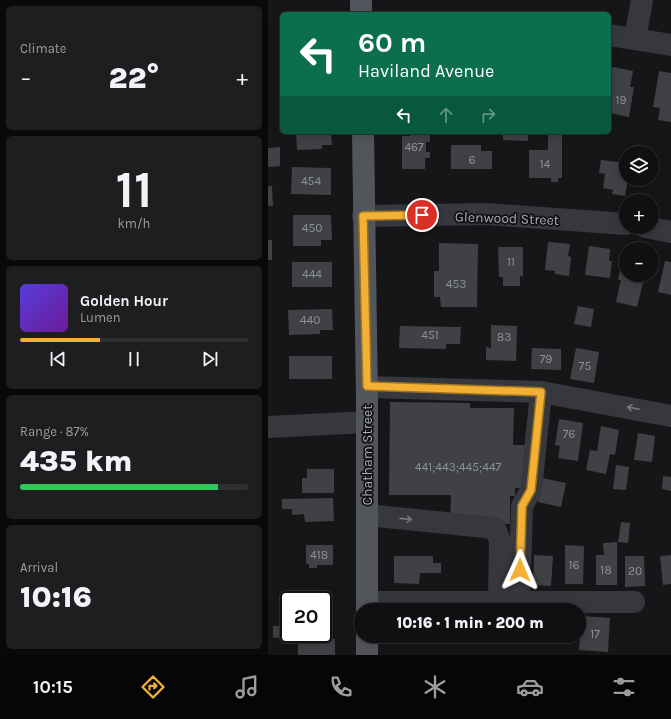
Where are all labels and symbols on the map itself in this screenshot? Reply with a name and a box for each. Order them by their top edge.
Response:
house number: 19 [616,93,626,107]
house number: 467 [404,140,424,154]
house number: 6 [469,153,476,167]
house number: 14 [540,157,551,171]
house number: 454 [301,174,321,188]
pin [405,198,439,232]
street label: Glenwood Street [455,208,559,229]
house number: 450 [302,221,322,235]
house number: 11 [507,255,515,269]
house number: 444 [302,267,322,281]
house number: 453 [446,277,466,291]
house number: 440 [300,313,320,327]
house number: 451 [421,328,439,342]
house number: 83 [497,330,511,344]
house number: 79 [540,352,552,366]
house number: 75 [579,359,591,373]
street label: Chatham Street [359,404,376,506]
one-way arrow [627,404,640,412]
house number: 76 [563,427,575,441]
house number: 441;443;445;447 [415,460,502,474]
one-way arrow [399,515,412,522]
house number: 418 [310,548,328,562]
position arrow [499,549,541,591]
house number: 16 [569,558,580,572]
house number: 18 [600,563,612,577]
house number: 20 [628,564,642,578]
speed limit sign: 20 [280,591,332,643]
house number: 17 [590,627,600,641]

